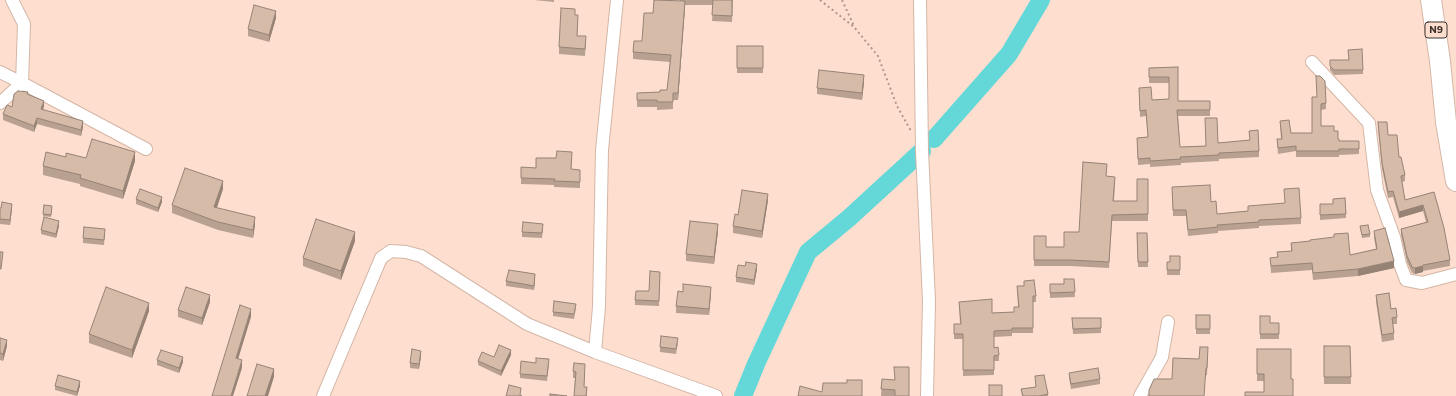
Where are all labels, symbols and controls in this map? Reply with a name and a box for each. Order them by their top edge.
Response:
road number: N9 [1425,22,1447,38]

